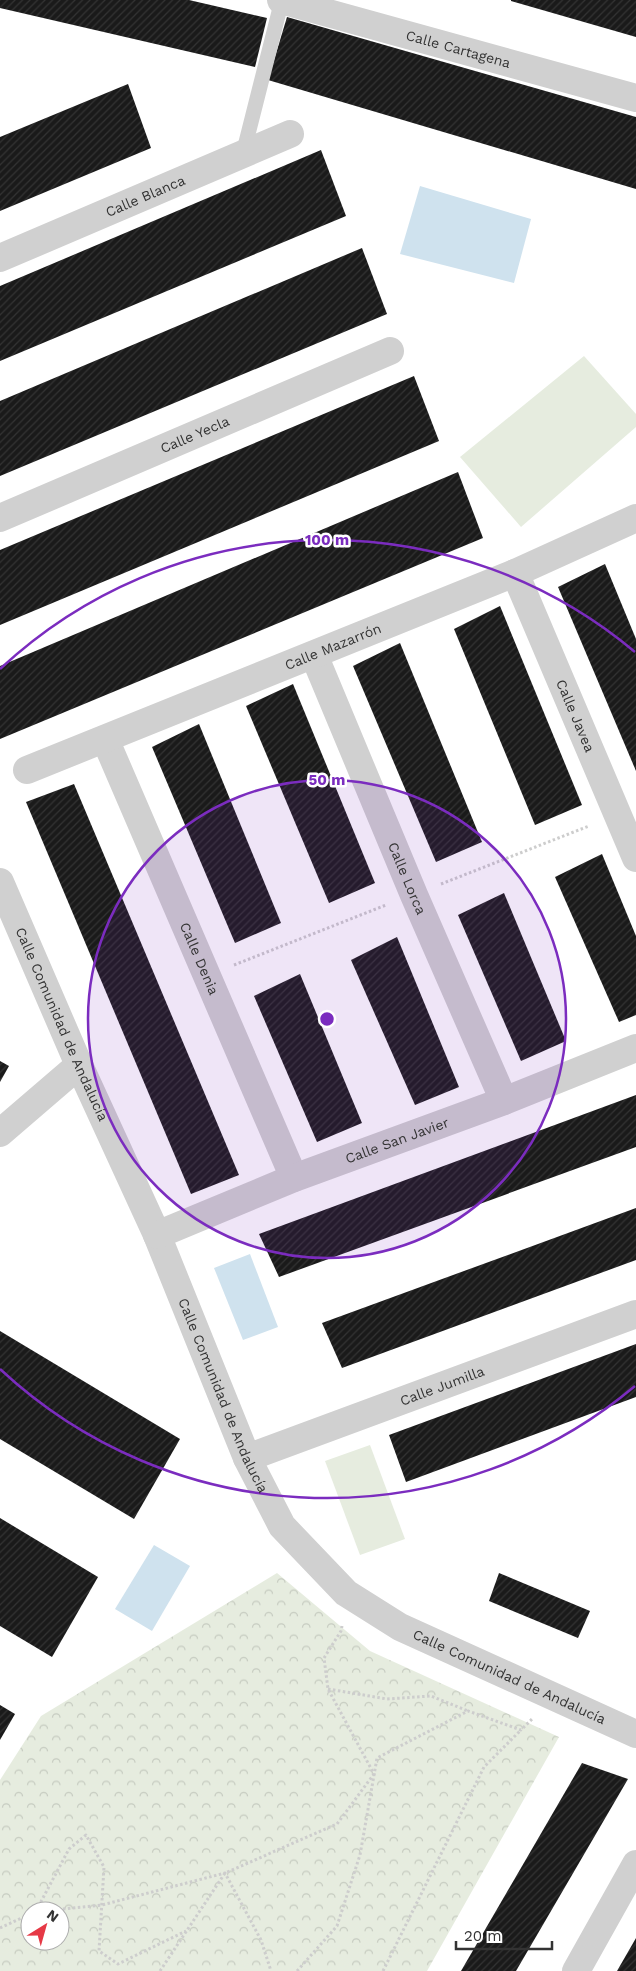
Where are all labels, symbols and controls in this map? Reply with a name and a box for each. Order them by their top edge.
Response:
street label: Calle Cartagena [404,27,513,71]
street label: Calle Blanca [103,172,187,220]
street label: Calle Yecla [158,413,232,456]
text: 100 m [305,531,349,549]
street label: Calle Mazarrón [282,620,384,673]
street label: Calle Javea [553,677,598,754]
text: 50 m [309,771,345,789]
street label: Calle Lorca [385,840,430,917]
street label: Calle Denia [177,920,222,997]
street label: Calle Comunidad de Andalucía [13,925,112,1123]
centre of rings [318,1010,336,1028]
street label: Calle San Javier [343,1114,451,1167]
street label: Calle Comunidad de Andalucía [175,1296,272,1496]
street label: Calle Jumilla [398,1363,487,1409]
street label: Calle Comunidad de Andalucía [411,1626,608,1727]
north arrow [20,1901,70,1951]
text: N [44,1906,62,1925]
scale bar [456,1918,552,1950]
text: 20 m [464,1927,502,1945]

